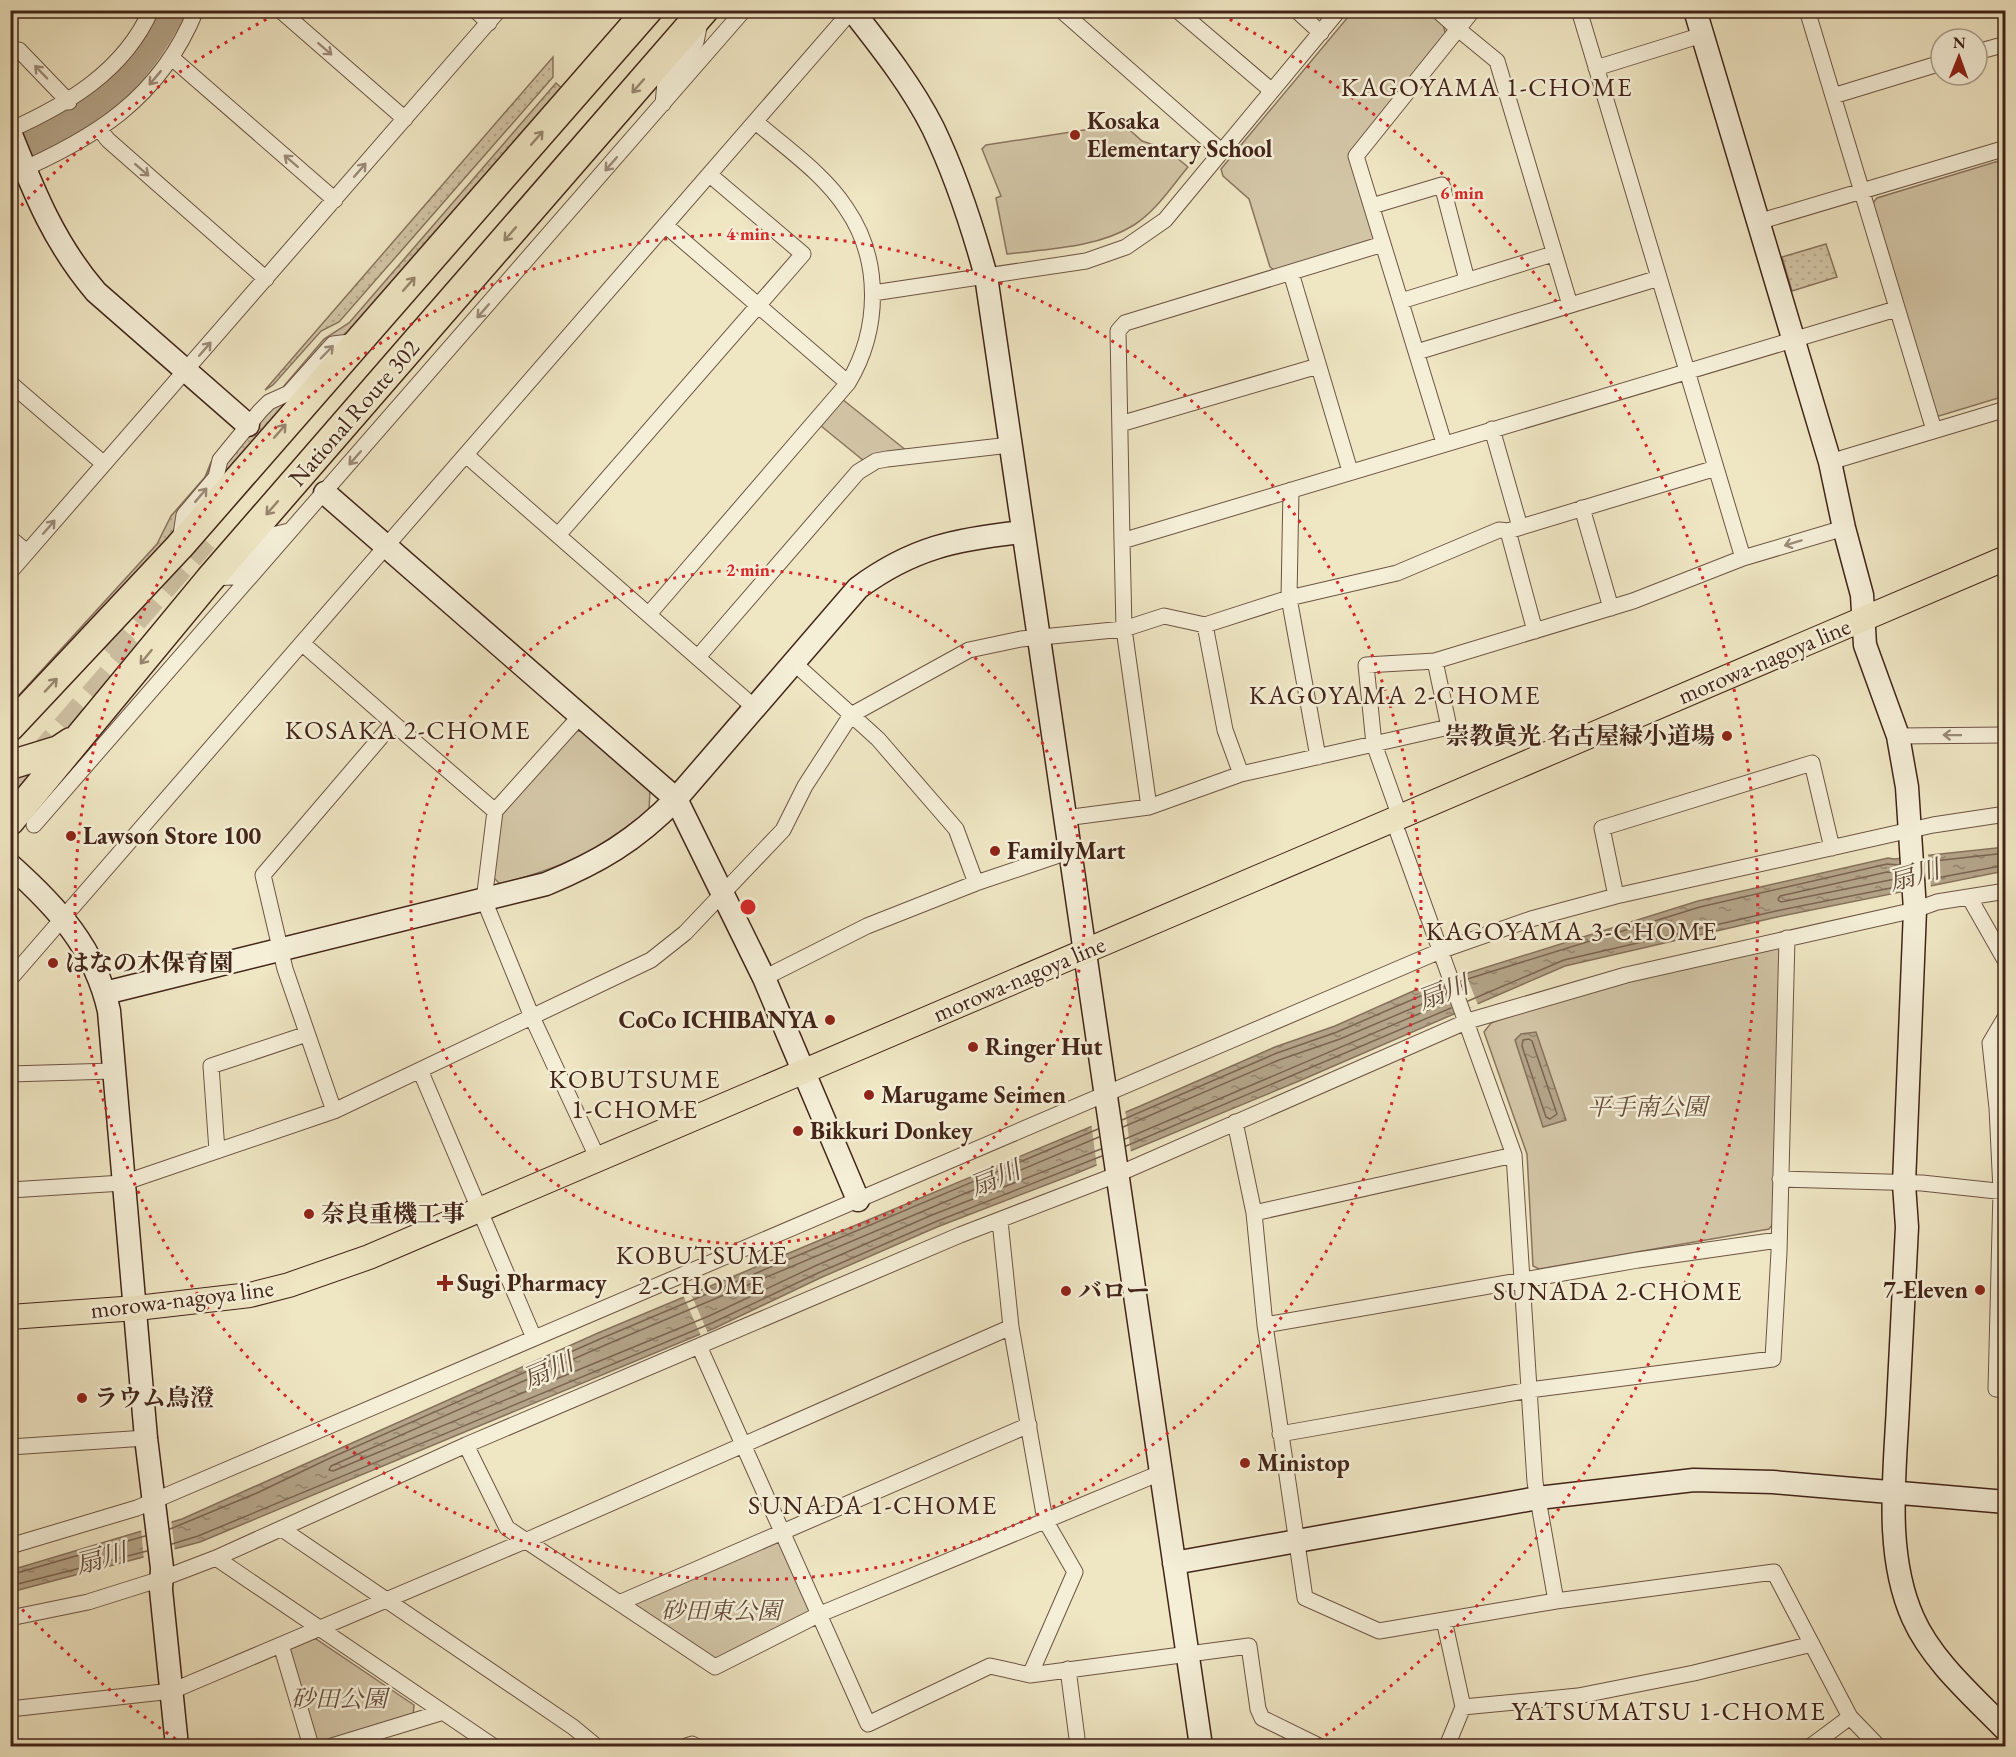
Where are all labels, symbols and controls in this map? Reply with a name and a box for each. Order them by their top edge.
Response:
north arrow [1929,27,1989,87]
text: N [1953,32,1966,53]
one-way arrow [317,42,332,56]
one-way arrow [34,65,48,80]
one-way arrow [148,70,162,85]
district label: KAGOYAMA 1-CHOME [1341,70,1633,104]
one-way arrow [631,78,645,93]
place label: Kosaka Elementary School [1087,105,1273,165]
marker: Kosaka Elementary School [1068,128,1082,142]
one-way arrow [530,131,544,146]
one-way arrow [284,154,299,168]
one-way arrow [604,156,617,172]
one-way arrow [135,163,150,177]
one-way arrow [353,163,367,179]
text: 6 min [1440,181,1484,204]
text: 4 min [726,222,770,245]
one-way arrow [503,226,517,241]
one-way arrow [401,277,415,293]
one-way arrow [476,303,490,318]
street label: National Route 302 [281,332,426,492]
one-way arrow [198,342,212,357]
one-way arrow [319,344,334,359]
one-way arrow [273,424,287,439]
one-way arrow [348,451,362,466]
one-way arrow [194,487,207,503]
one-way arrow [265,500,279,515]
one-way arrow [41,520,55,536]
one-way arrow [1784,538,1803,549]
text: 2 min [726,558,770,581]
street label: morowa-nagoya line [1673,610,1855,711]
one-way arrow [140,648,153,664]
one-way arrow [43,677,58,692]
district label: KAGOYAMA 2-CHOME [1249,678,1541,712]
district label: KOSAKA 2-CHOME [285,713,531,747]
place label: 崇教眞光 名古屋緑小道場 [1445,720,1715,751]
marker: 崇教眞光 名古屋緑小道場 [1720,729,1734,743]
one-way arrow [1942,729,1962,740]
place label: Lawson Store 100 [83,820,261,851]
marker: Lawson Store 100 [64,829,78,843]
place label: FamilyMart [1007,835,1126,867]
marker: FamilyMart [988,844,1002,858]
water label: 扇川 [1884,851,1947,899]
centre of rings [738,897,758,917]
district label: KAGOYAMA 3-CHOME [1426,914,1718,948]
street label: morowa-nagoya line [928,928,1110,1029]
place label: はなの木保育園 [65,947,233,978]
marker: はなの木保育園 [46,956,60,970]
water label: 扇川 [1413,966,1476,1017]
place label: CoCo ICHIBANYA [618,1004,819,1035]
marker: CoCo ICHIBANYA [823,1013,837,1027]
place label: Ringer Hut [985,1031,1102,1063]
marker: Ringer Hut [966,1040,980,1054]
district label: KOBUTSUME 1-CHOME [549,1062,721,1126]
place label: Marugame Seimen [881,1079,1066,1111]
marker: Marugame Seimen [862,1088,876,1102]
park label: 平手南公園 [1587,1091,1711,1122]
place label: Bikkuri Donkey [810,1115,973,1147]
marker: Bikkuri Donkey [791,1124,805,1138]
water label: 扇川 [965,1151,1028,1204]
place label: 奈良重機工事 [321,1198,465,1229]
marker: 奈良重機工事 [302,1207,316,1221]
district label: KOBUTSUME 2-CHOME [616,1238,788,1302]
place label: Sugi Pharmacy [457,1267,607,1299]
street label: morowa-nagoya line [88,1272,275,1325]
district label: SUNADA 2-CHOME [1493,1274,1743,1308]
place label: 7-Eleven [1883,1274,1968,1305]
place label: バロー [1078,1275,1150,1306]
marker: Sugi Pharmacy [438,1276,452,1290]
marker: 7-Eleven [1973,1283,1987,1297]
marker: バロー [1059,1284,1073,1298]
water label: 扇川 [517,1343,581,1396]
place label: ラウム鳥澄 [94,1382,214,1413]
marker: ラウム鳥澄 [75,1391,89,1405]
place label: Ministop [1257,1447,1350,1478]
marker: Ministop [1238,1456,1252,1470]
district label: SUNADA 1-CHOME [748,1488,998,1522]
water label: 扇川 [71,1534,133,1581]
park label: 砂田東公園 [661,1595,785,1626]
park label: 砂田公園 [291,1683,391,1714]
district label: YATSUMATSU 1-CHOME [1512,1694,1826,1728]

